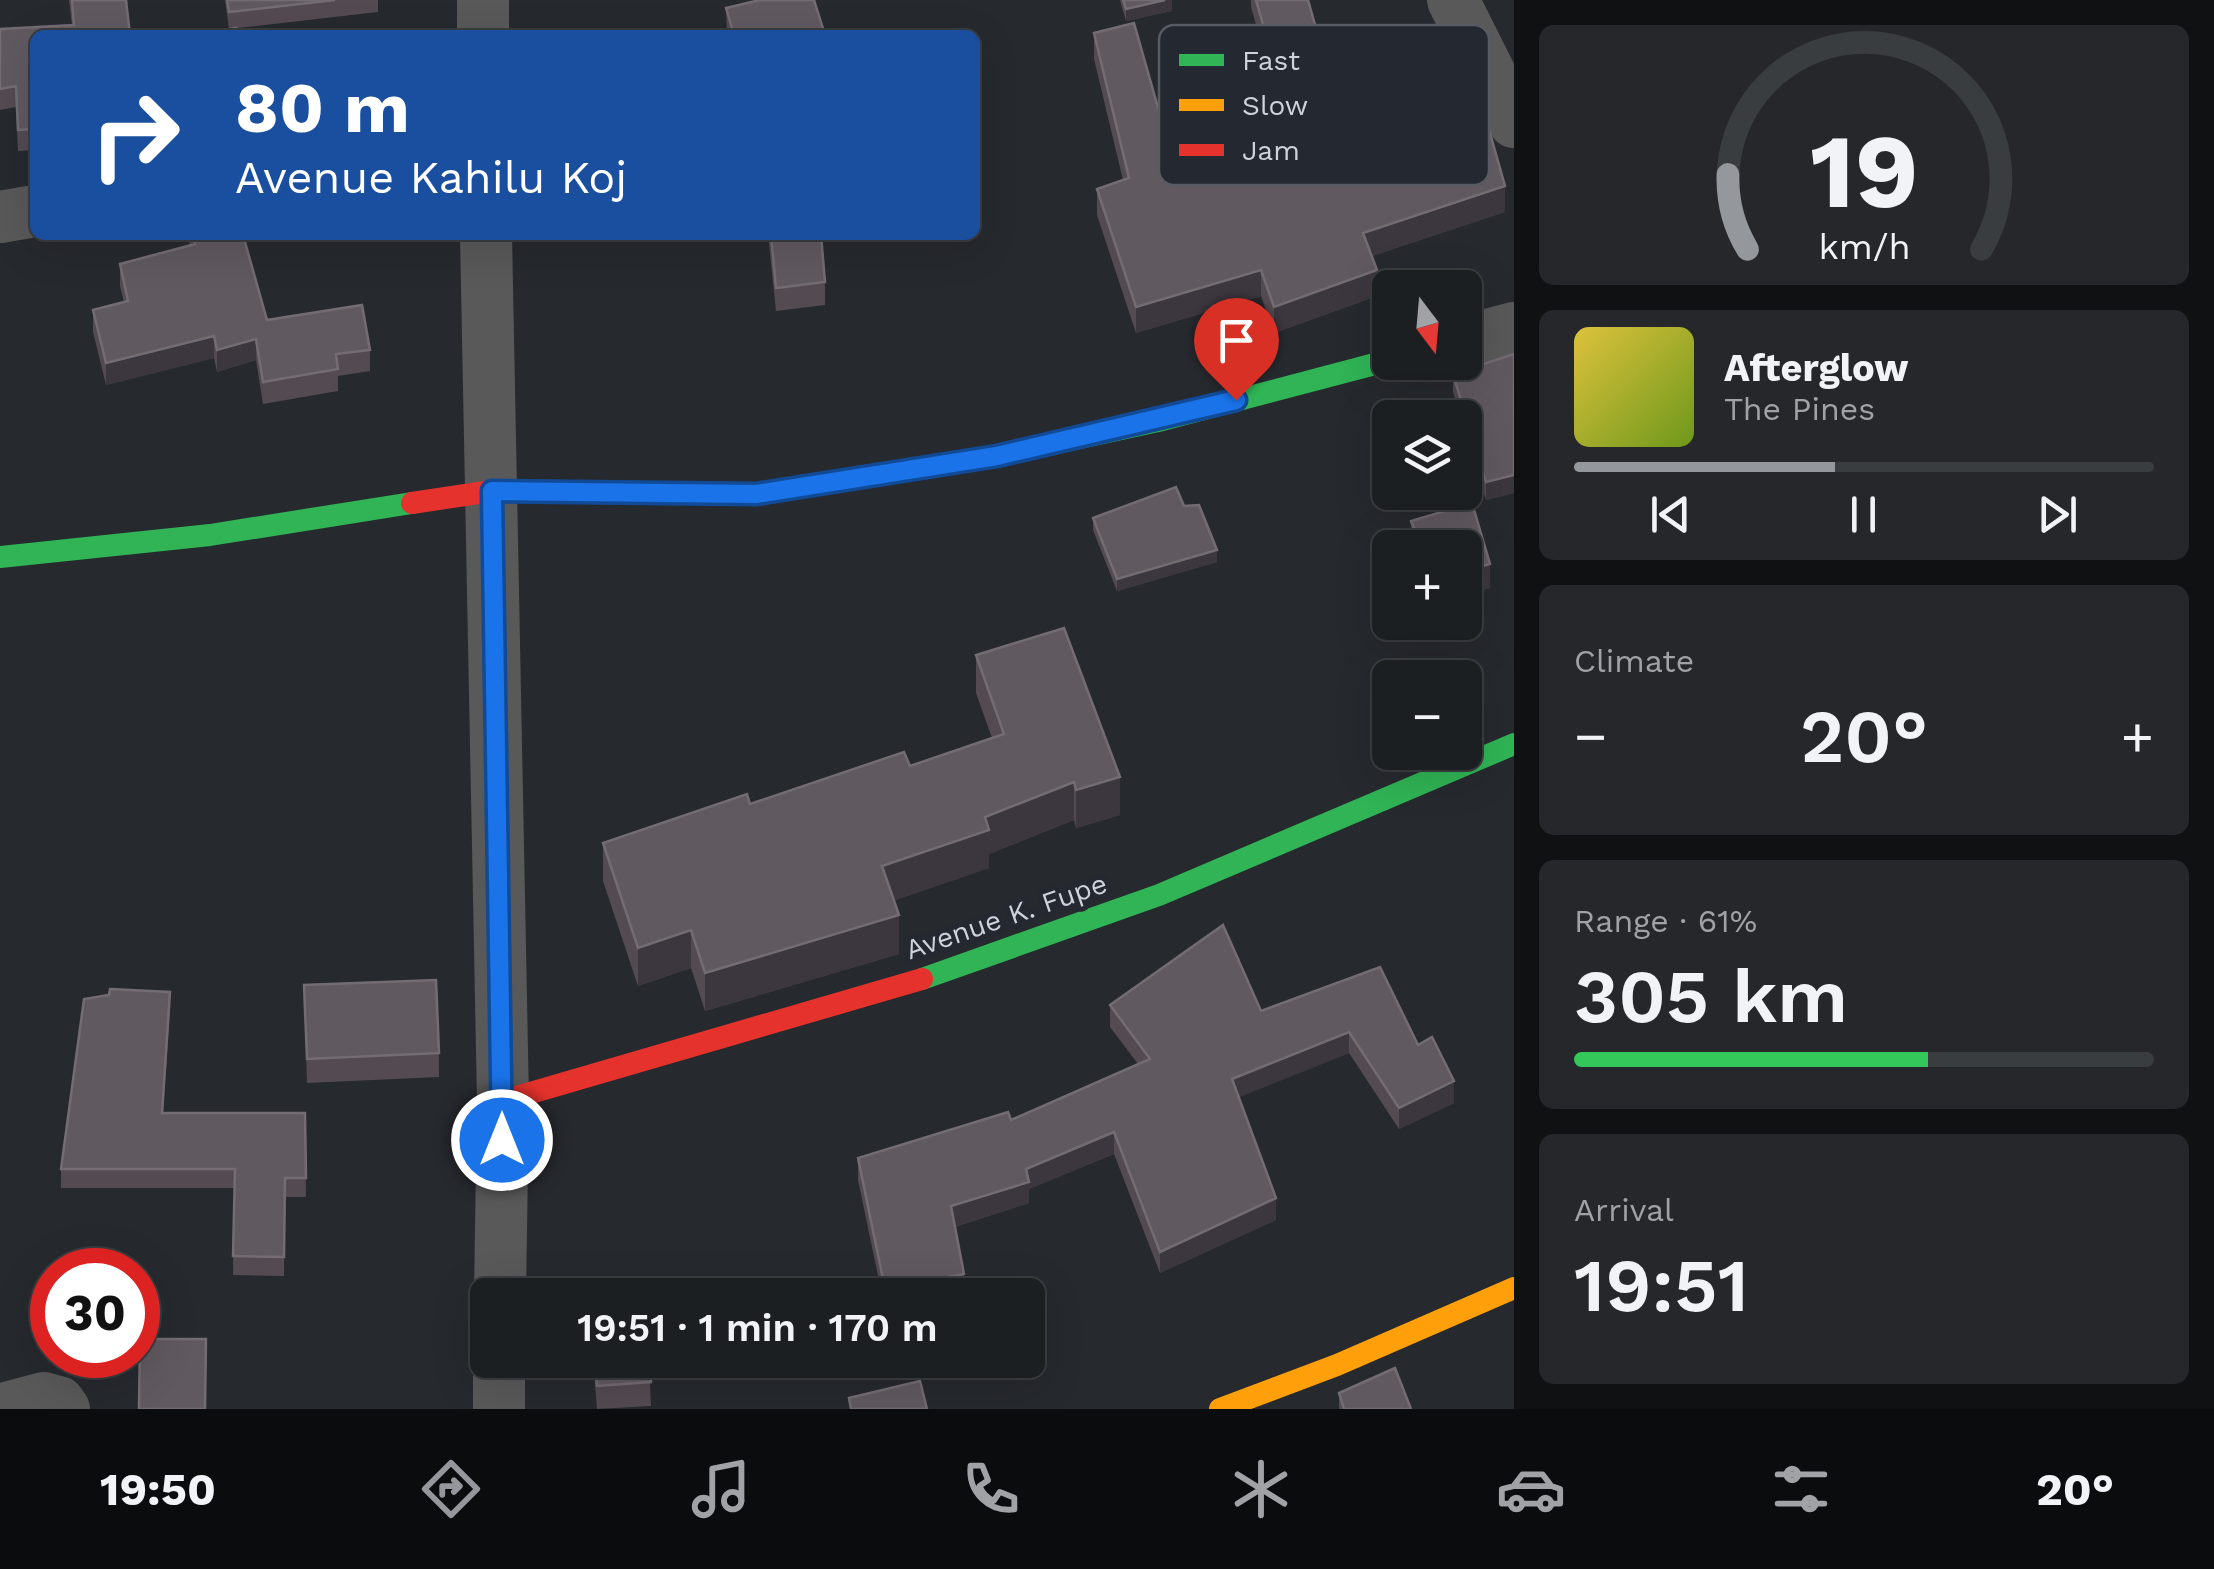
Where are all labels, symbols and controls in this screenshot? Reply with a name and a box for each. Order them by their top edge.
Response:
legend [1159,25,1489,185]
text: Fast [1242,44,1300,77]
text: 80 m [235,67,410,149]
icon: right [70,70,200,200]
text: Slow [1242,89,1308,122]
text: 19 [1810,110,1918,232]
text: Jam [1242,134,1300,167]
text: Avenue Kahilu Koj [235,151,627,204]
text: km/h [1818,226,1910,268]
north arrow [1372,270,1482,380]
map controls [1372,270,1482,770]
pin [1194,298,1279,401]
icon: arrive [1209,313,1264,368]
text: Afterglow [1724,346,1909,390]
text: The Pines [1724,390,1875,428]
button: layers [1372,400,1482,510]
icon: previous [1643,487,1698,542]
icon: pause [1836,487,1891,542]
icon: next [2030,487,2085,542]
button: + [1372,530,1482,640]
text: Climate [1574,642,1694,680]
button: − [1372,660,1482,770]
text: 20° [1800,692,1928,780]
text: − [1574,704,1607,768]
text: + [2121,704,2154,768]
street label: Avenue K. Fupe [901,867,1111,966]
text: Range · 61% [1574,902,1757,940]
text: 305 km [1574,952,1848,1040]
position arrow [450,1088,554,1192]
text: Arrival [1574,1191,1674,1229]
text: 19:51 [1574,1241,1749,1329]
speed limit sign: 30 [30,1248,160,1378]
text: 19:51 · 1 min · 170 m [577,1306,938,1350]
icon: directions [416,1454,486,1524]
icon: music [686,1454,756,1524]
icon: phone [956,1454,1026,1524]
icon: climate [1226,1454,1296,1524]
icon: car [1496,1454,1566,1524]
icon: filters [1766,1454,1836,1524]
text: 19:50 [100,1463,216,1516]
text: 20° [2036,1463,2114,1516]

